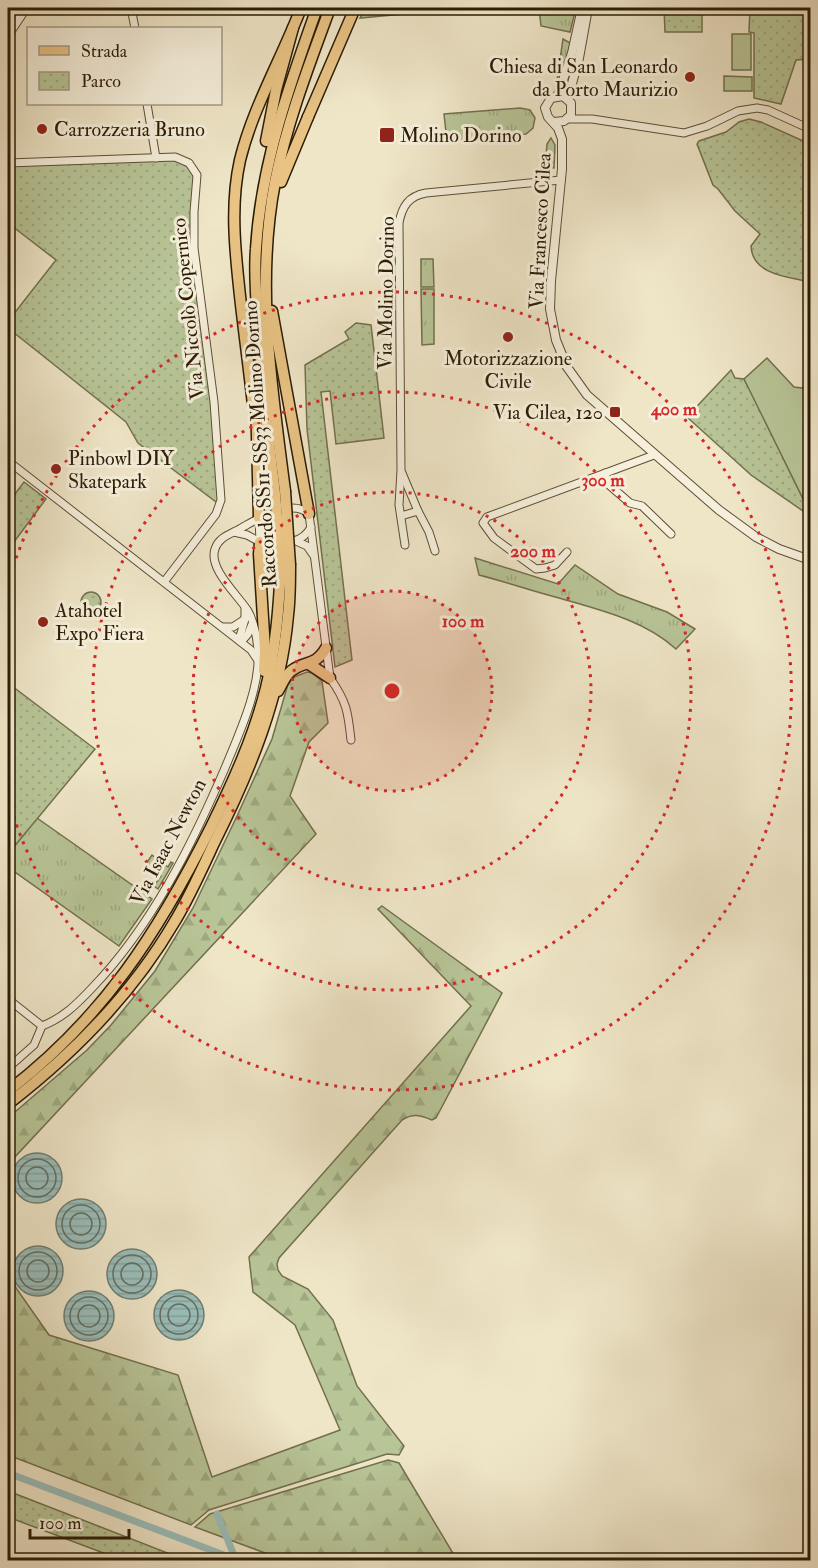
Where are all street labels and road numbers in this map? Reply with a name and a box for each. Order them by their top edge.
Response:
street label: Via Francesco Cilea [523,151,557,310]
street label: Via Molino Dorino [372,216,400,370]
street label: Via Niccolò Copernico [166,217,211,401]
street label: Raccordo SS11-SS33 Molino Dorino [237,300,283,588]
street label: Via Isaac Newton [124,774,212,910]

